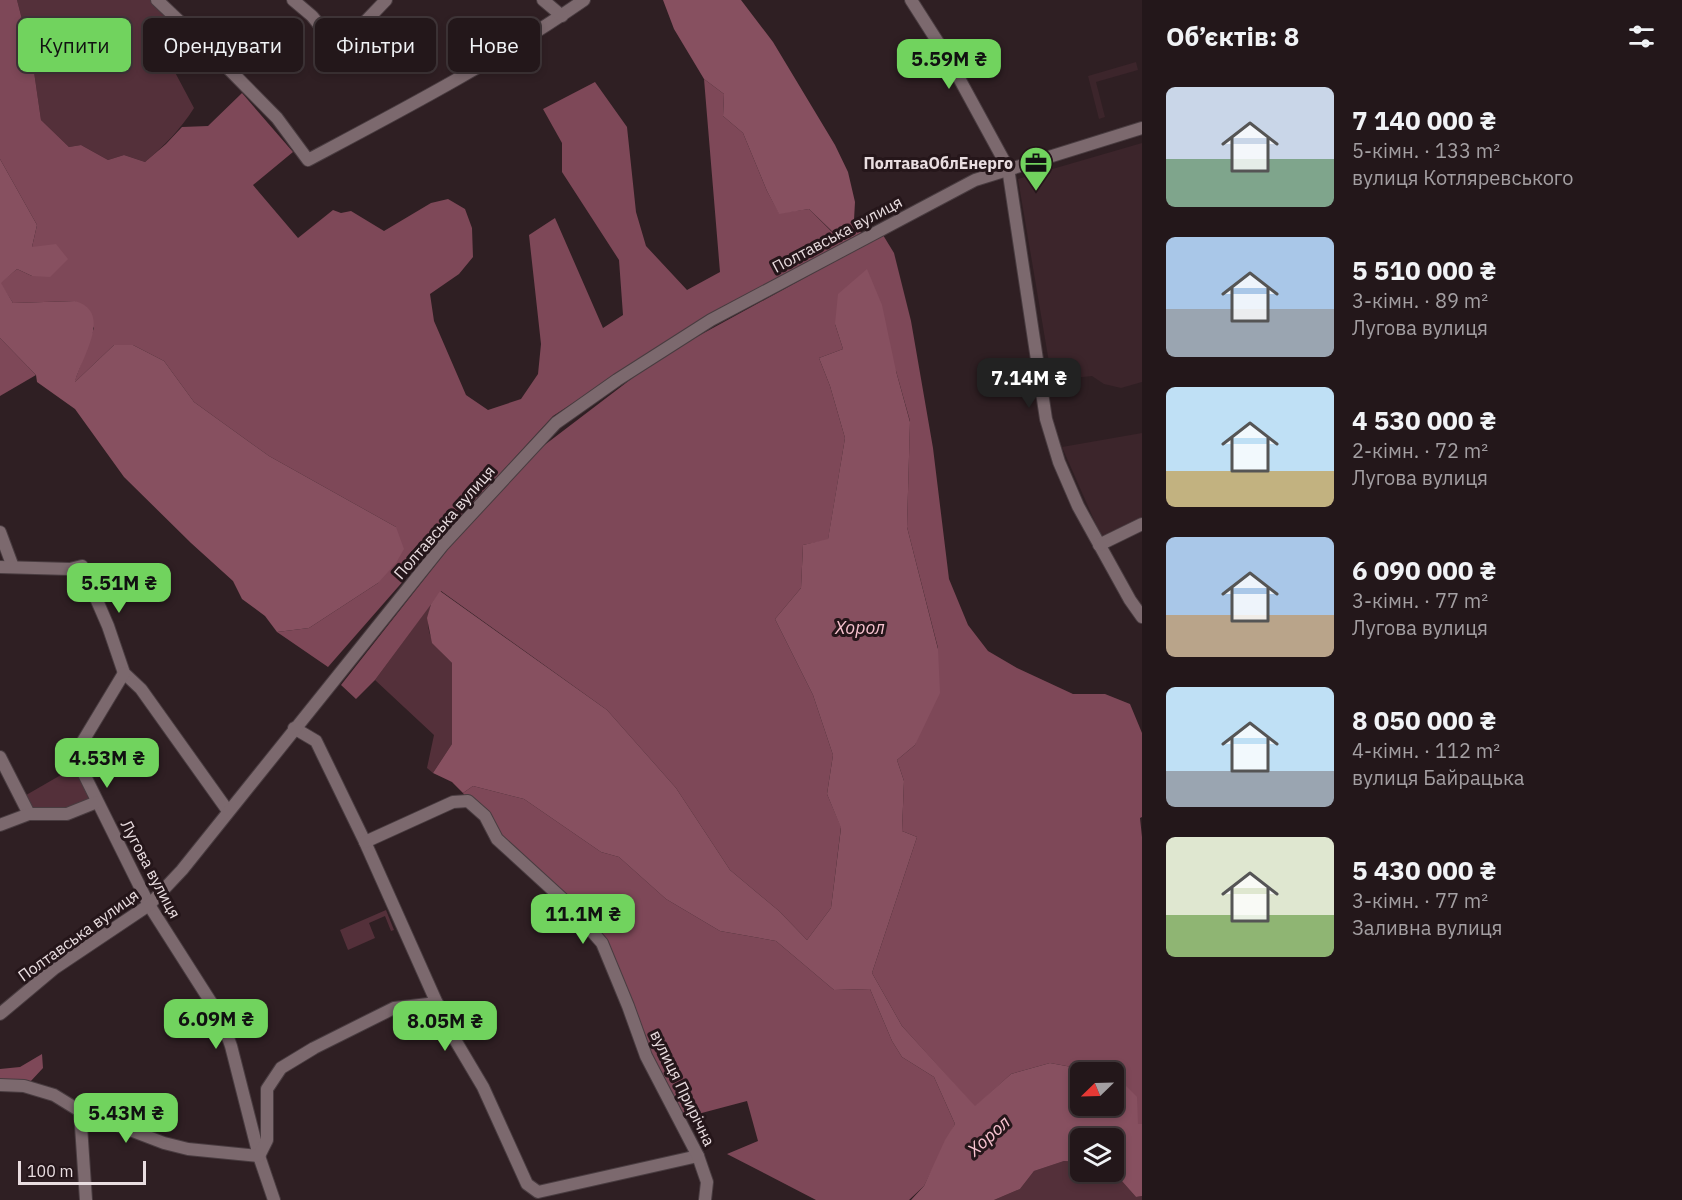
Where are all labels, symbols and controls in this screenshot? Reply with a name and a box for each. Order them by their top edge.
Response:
chip: Купити [18,18,131,72]
chip: Орендувати [143,18,303,72]
chip: Фільтри [315,18,436,72]
chip: Нове [448,18,540,72]
text: Об’єктів: 8 [1166,19,1299,53]
icon: filters [1625,20,1658,53]
pin: 5.59M ₴ [894,39,1004,90]
text: 5.59M ₴ [911,45,987,72]
text: 7 140 000 ₴ [1352,103,1496,137]
icon: home [1214,111,1286,183]
text: 5-кімн. · 133 m² [1352,137,1500,164]
office icon: ПолтаваОблЕнерго [1018,145,1054,192]
place label: ПолтаваОблЕнерго [863,153,1013,173]
text: вулиця Котляревського [1352,164,1573,191]
street label: Полтавська вулиця [769,191,905,277]
text: 5 510 000 ₴ [1352,253,1496,287]
icon: home [1214,261,1286,333]
text: 3-кімн. · 89 m² [1352,287,1488,314]
text: Лугова вулиця [1352,314,1488,341]
pin: 7.14M ₴ [974,358,1084,409]
text: 7.14M ₴ [991,364,1067,391]
text: 4 530 000 ₴ [1352,403,1496,437]
icon: home [1214,411,1286,483]
text: 2-кімн. · 72 m² [1352,437,1488,464]
street label: Полтавська вулиця [389,461,499,583]
text: Лугова вулиця [1352,464,1488,491]
text: 6 090 000 ₴ [1352,553,1496,587]
icon: home [1214,561,1286,633]
pin: 5.51M ₴ [64,563,174,614]
text: 5.51M ₴ [81,569,157,596]
text: 3-кімн. · 77 m² [1352,587,1488,614]
text: Лугова вулиця [1352,614,1488,641]
water label: Хорол [834,616,885,639]
text: 8 050 000 ₴ [1352,703,1496,737]
icon: home [1214,711,1286,783]
text: 4-кімн. · 112 m² [1352,737,1500,764]
pin: 4.53M ₴ [52,738,162,789]
text: 4.53M ₴ [69,744,145,771]
text: вулиця Байрацька [1352,764,1524,791]
street label: Лугова вулиця [117,816,185,922]
text: 5 430 000 ₴ [1352,853,1496,887]
icon: home [1214,861,1286,933]
street label: Полтавська вулиця [14,884,142,986]
text: 3-кімн. · 77 m² [1352,887,1488,914]
pin: 11.1M ₴ [528,894,638,945]
text: 11.1M ₴ [545,900,621,927]
text: Заливна вулиця [1352,914,1503,941]
pin: 6.09M ₴ [161,999,271,1050]
pin: 8.05M ₴ [390,1001,500,1052]
text: 6.09M ₴ [178,1005,254,1032]
text: 8.05M ₴ [407,1007,483,1034]
street label: вулиця Прирічна [646,1027,720,1150]
north arrow [1070,1062,1124,1116]
map controls [1070,1062,1124,1182]
pin: 5.43M ₴ [71,1093,181,1144]
text: 5.43M ₴ [88,1099,164,1126]
water label: Хорол [962,1110,1015,1162]
button: layers [1070,1128,1124,1182]
scale bar [18,1158,146,1186]
text: 100 m [27,1161,74,1181]

